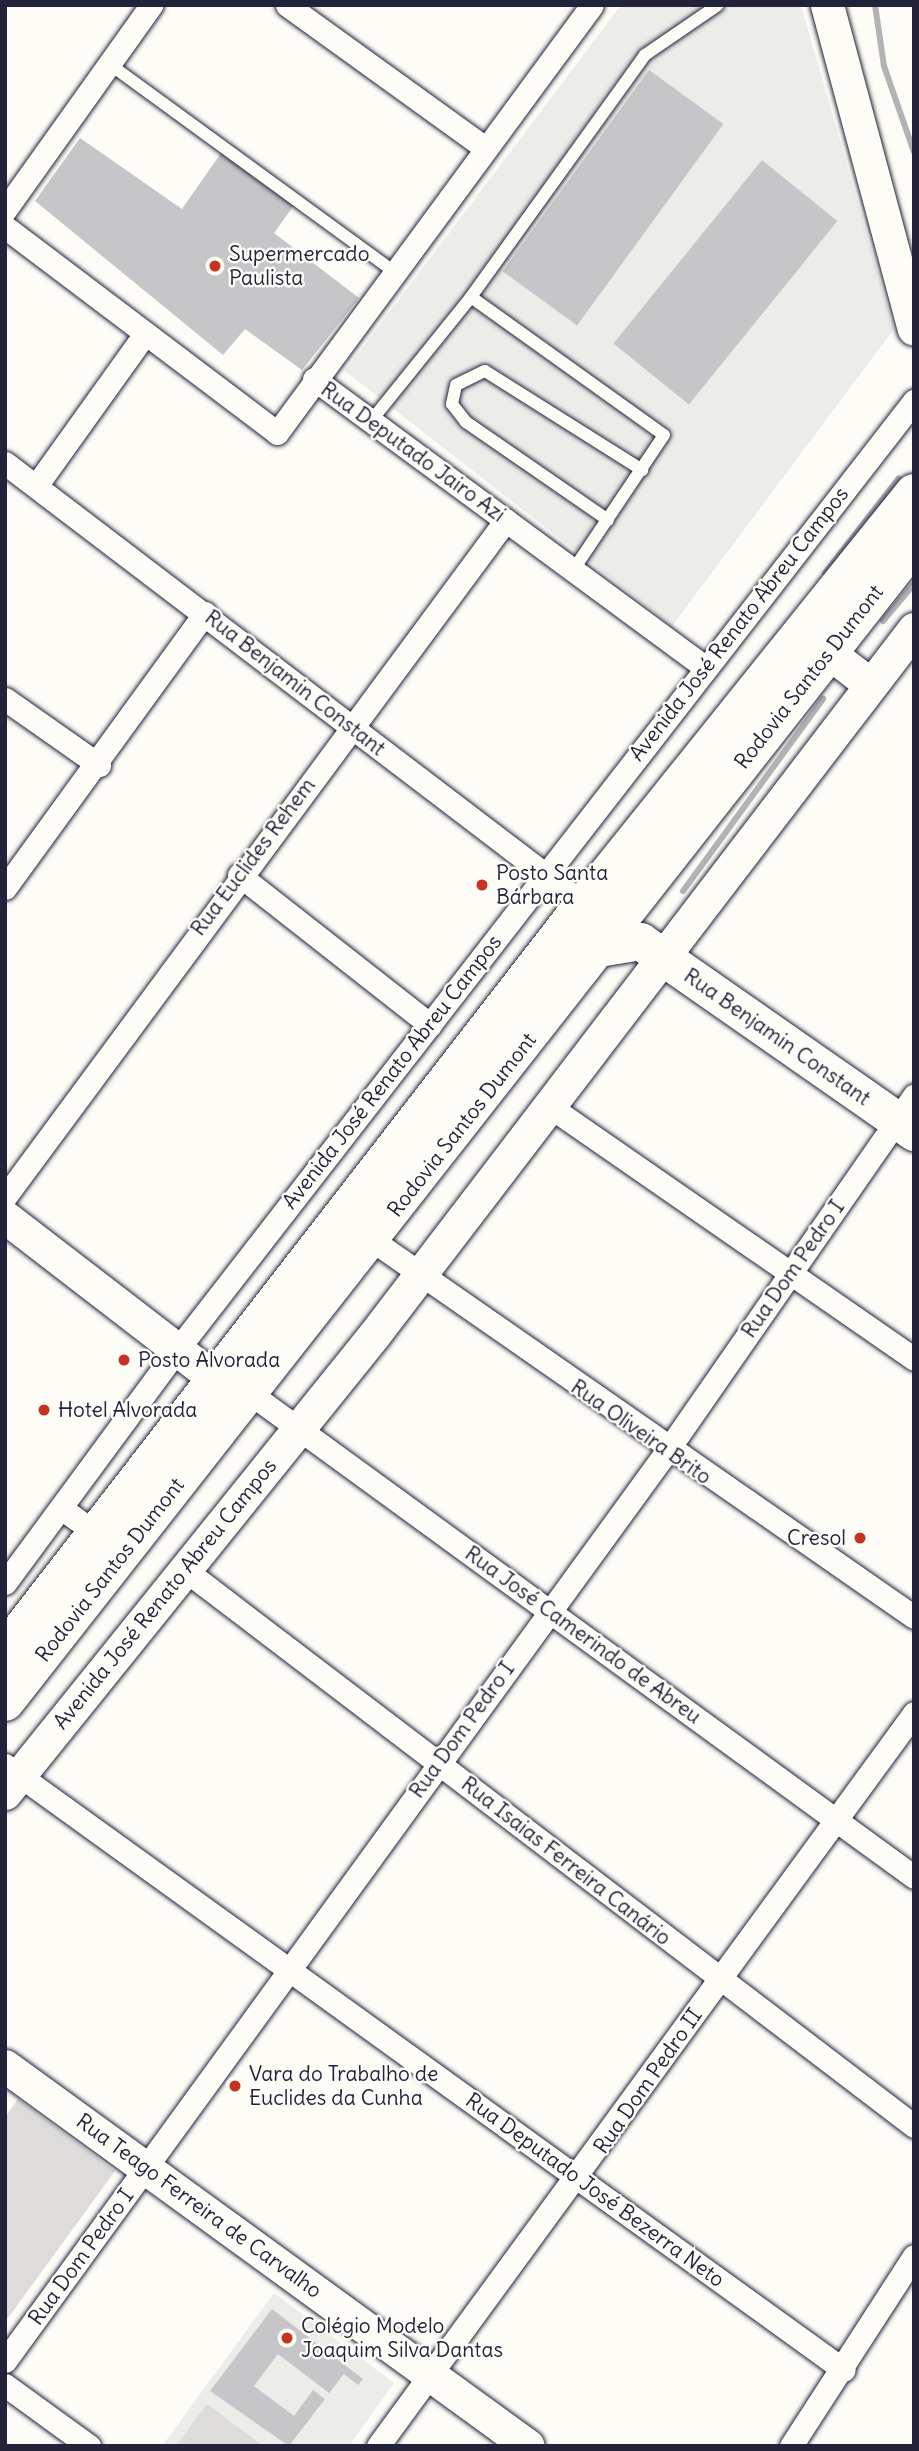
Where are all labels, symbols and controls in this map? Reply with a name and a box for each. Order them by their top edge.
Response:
place label: Supermercado Paulista [229,241,369,291]
marker: Supermercado Paulista [207,258,223,274]
street label: Rua Deputado Jairo Azi [316,377,510,527]
street label: Avenida José Renato Abreu Campos [624,482,854,766]
street label: Rodovia Santos Dumont [729,580,889,774]
street label: Rua Benjamin Constant [200,605,390,761]
street label: Rua Euclides Rehem [186,773,320,941]
place label: Posto Santa Bárbara [496,860,608,910]
marker: Posto Santa Bárbara [474,877,490,893]
street label: Avenida José Renato Abreu Campos [277,930,507,1214]
street label: Rua Benjamin Constant [679,963,875,1111]
street label: Rodovia Santos Dumont [382,1028,542,1222]
street label: Rua Dom Pedro I [736,1195,850,1343]
place label: Posto Alvorada [138,1347,280,1373]
marker: Posto Alvorada [116,1352,132,1368]
street label: Rua Oliveira Brito [566,1374,716,1490]
place label: Hotel Alvorada [58,1397,197,1423]
marker: Hotel Alvorada [36,1402,52,1418]
street label: Avenida José Renato Abreu Campos [48,1454,282,1734]
street label: Rodovia Santos Dumont [30,1473,190,1667]
place label: Cresol [787,1525,846,1551]
marker: Cresol [852,1530,868,1546]
street label: Rua José Camerindo de Abreu [460,1541,706,1729]
street label: Rua Dom Pedro I [404,1657,520,1803]
street label: Rua Isaias Ferreira Canário [456,1771,676,1951]
street label: Rua Dom Pedro II [588,2004,708,2158]
place label: Vara do Trabalho de Euclides da Cunha [249,2061,438,2111]
marker: Vara do Trabalho de Euclides da Cunha [227,2078,243,2094]
street label: Rua Deputado José Bezerra Neto [461,2088,729,2292]
street label: Rua Teago Ferreira de Carvalho [71,2109,327,2303]
street label: Rua Dom Pedro I [23,2184,139,2330]
place label: Colégio Modelo Joaquim Silva Dantas [301,2313,503,2363]
marker: Colégio Modelo Joaquim Silva Dantas [279,2330,295,2346]

